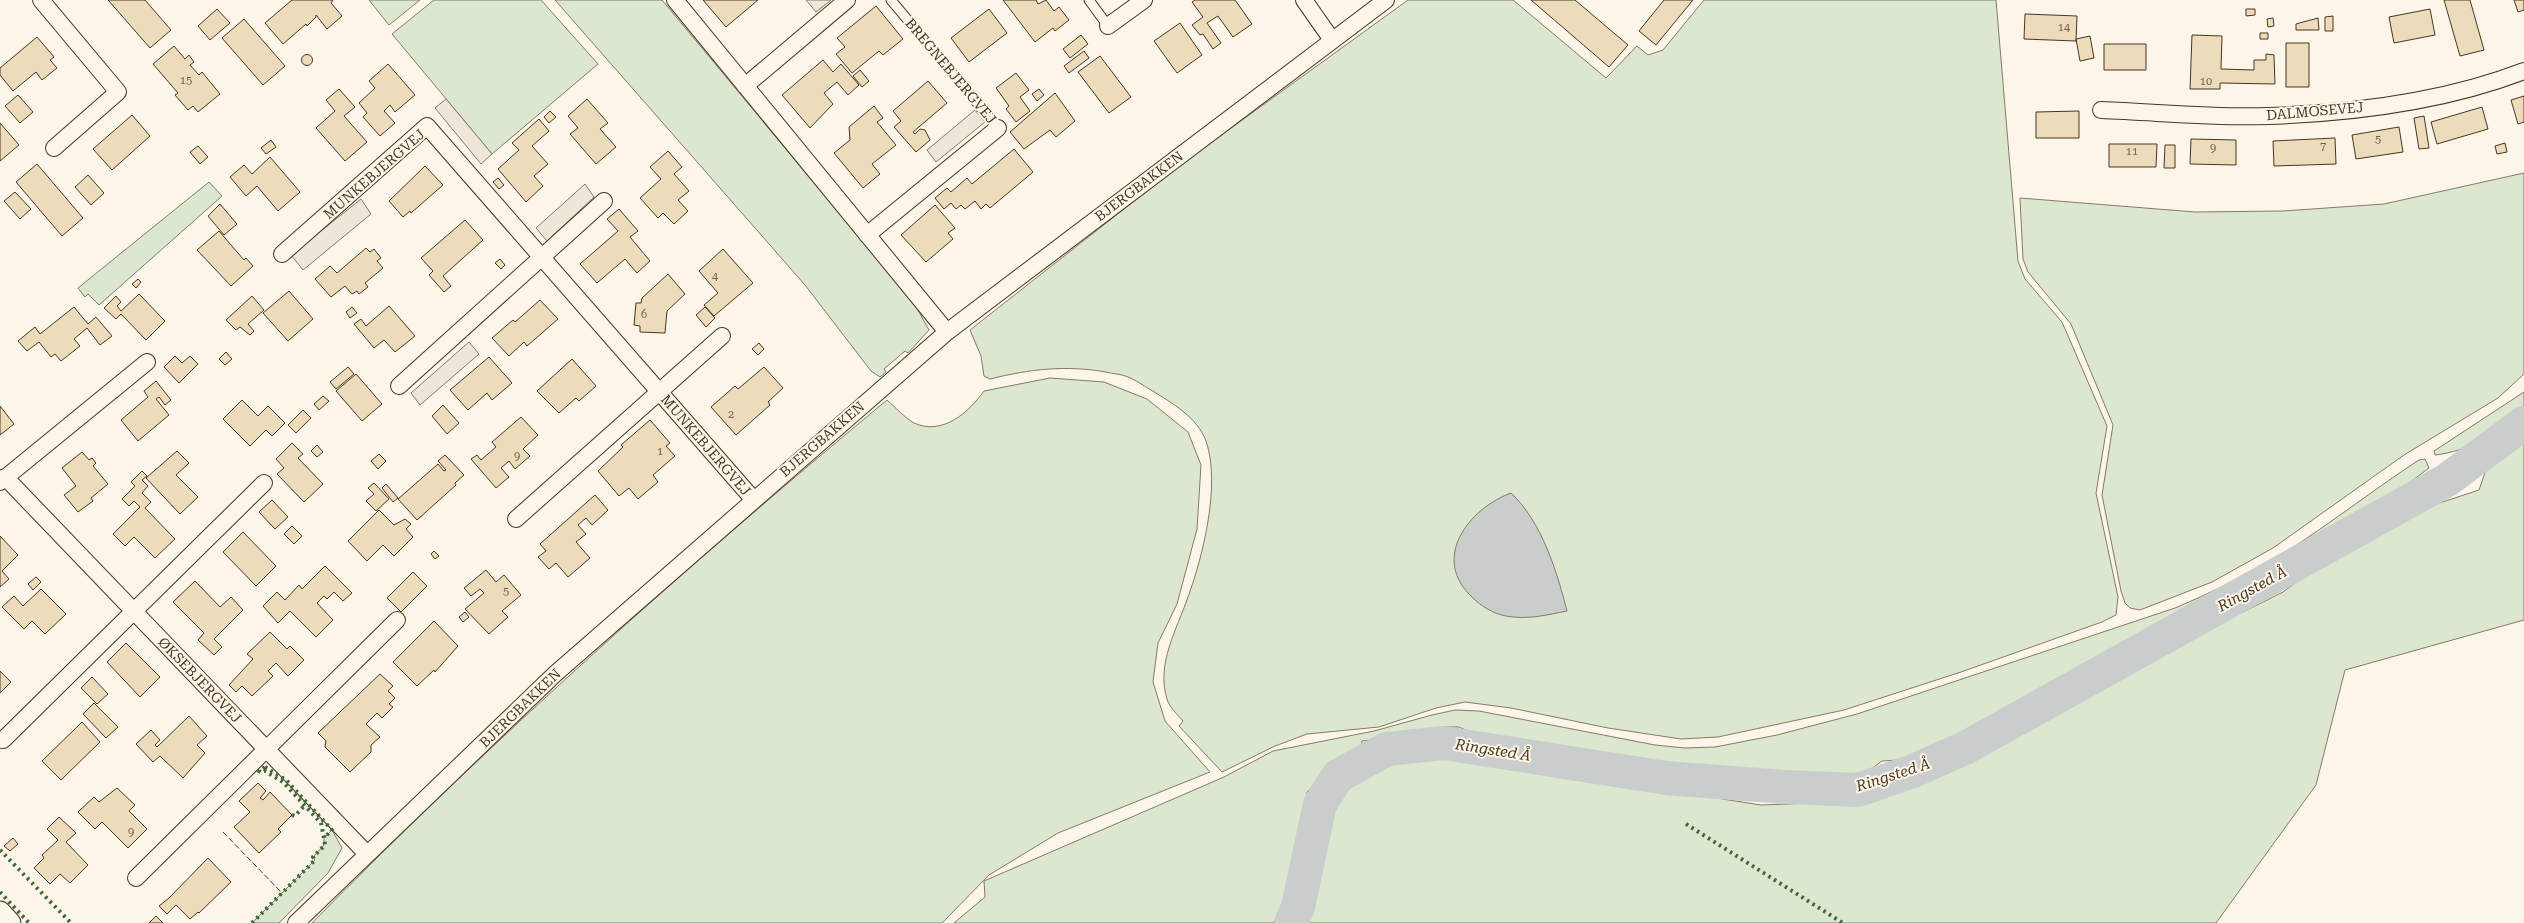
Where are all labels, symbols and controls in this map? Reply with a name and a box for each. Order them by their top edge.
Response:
street label: BREGNEBJERGVEJ [902,15,1000,127]
house number: 14 [2058,21,2071,34]
house number: 15 [180,74,192,87]
house number: 10 [2200,75,2212,88]
street label: DALMOSEVEJ [2266,99,2364,123]
street label: MUNKEBJERGVEJ [320,126,428,222]
house number: 5 [2375,133,2381,146]
house number: 7 [2320,140,2326,153]
house number: 9 [2210,142,2216,155]
house number: 11 [2126,145,2138,158]
street label: BJERGBAKKEN [1092,148,1186,224]
house number: 4 [712,270,719,283]
house number: 6 [641,308,647,321]
street label: MUNKEBJERGVEJ [658,391,754,499]
street label: BJERGBAKKEN [777,398,867,480]
house number: 2 [728,408,734,421]
house number: 1 [657,445,663,458]
house number: 9 [514,450,520,463]
water label: Ringsted Å [2213,562,2290,616]
house number: 5 [503,585,509,598]
street label: ØKSEBJERGVEJ [155,634,245,726]
street label: BJERGBAKKEN [476,665,564,751]
water label: Ringsted Å [1453,734,1532,765]
water label: Ringsted Å [1853,754,1932,796]
house number: 9 [128,826,134,839]

